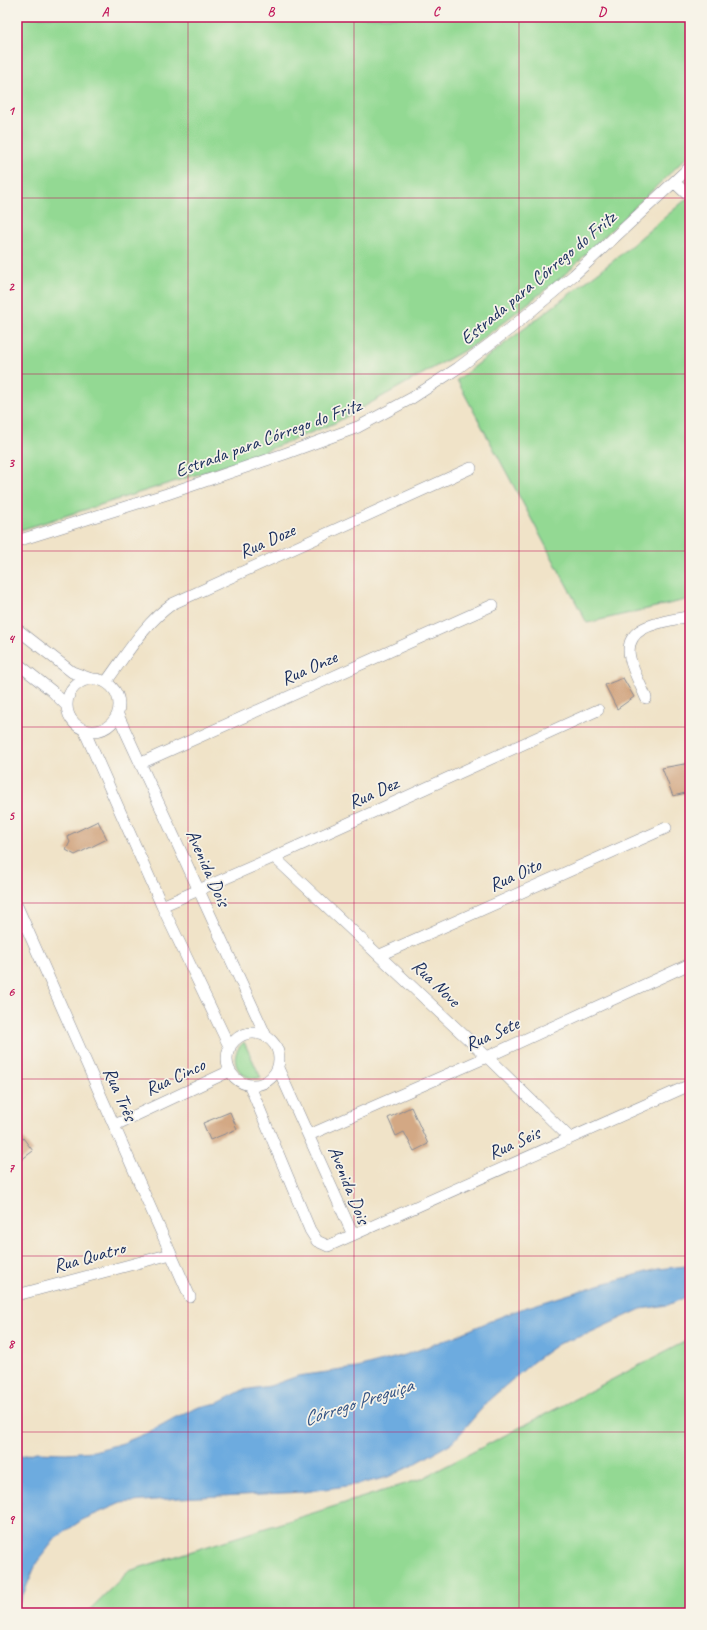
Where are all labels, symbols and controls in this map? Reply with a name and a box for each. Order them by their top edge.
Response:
text: A [102,4,110,20]
text: B [268,4,276,20]
text: C [433,4,441,20]
text: D [598,4,607,20]
text: 1 [8,103,16,119]
street label: Estrada para Córrego do Fritz [455,205,622,350]
text: 2 [8,279,15,295]
street label: Estrada para Córrego do Fritz [172,393,366,483]
text: 3 [8,455,15,471]
street label: Rua Doze [235,517,300,564]
text: 4 [8,631,16,647]
street label: Rua Onze [277,644,343,691]
street label: Rua Dez [344,771,403,815]
text: 5 [8,808,15,824]
street label: Avenida Dois [180,826,237,913]
street label: Rua Oito [485,852,546,897]
street label: Rua Nove [407,954,467,1013]
text: 6 [8,984,15,1000]
street label: Rua Sete [461,1011,524,1057]
street label: Rua Cinco [141,1052,210,1101]
street label: Rua Três [98,1063,143,1127]
street label: Rua Seis [484,1120,546,1165]
street label: Avenida Dois [323,1143,376,1230]
text: 7 [8,1160,15,1176]
street label: Rua Quatro [50,1235,130,1278]
text: 8 [8,1336,16,1352]
water label: Córrego Preguiça [300,1372,418,1431]
text: 9 [8,1512,15,1528]

